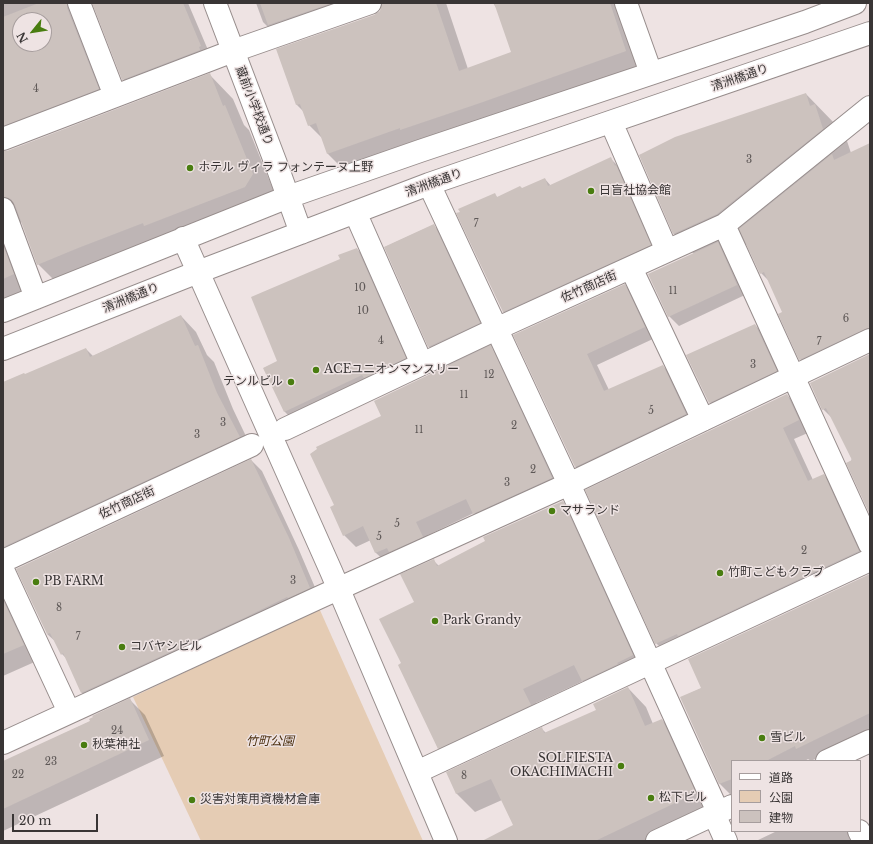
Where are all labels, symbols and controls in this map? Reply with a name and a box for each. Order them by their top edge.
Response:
north arrow [12,12,52,52]
text: N [14,30,31,45]
street label: 清洲橋通り [709,61,771,95]
street label: 蔵前小学校通り [232,64,276,148]
house number: 4 [33,83,39,95]
house number: 3 [746,154,752,166]
place label: ホテル ヴィラ フォンテーヌ上野 [198,161,373,175]
marker: ホテル ヴィラ フォンテーヌ上野 [185,163,195,173]
street label: 清洲橋通り [403,166,465,200]
place label: 日盲社協会館 [599,184,671,198]
marker: 日盲社協会館 [586,186,596,196]
house number: 7 [473,218,479,230]
street label: 佐竹商店街 [559,268,619,306]
street label: 清洲橋通り [100,280,162,316]
house number: 10 [354,282,366,294]
house number: 11 [669,285,677,297]
house number: 10 [357,305,369,317]
house number: 6 [843,313,849,325]
house number: 4 [378,335,384,347]
house number: 7 [816,336,822,348]
house number: 3 [750,359,756,371]
place label: ACEユニオンマンスリー [324,363,459,377]
marker: ACEユニオンマンスリー [311,365,321,375]
house number: 12 [484,369,494,381]
place label: テンルビル [223,375,283,389]
marker: テンルビル [286,377,296,387]
house number: 11 [460,389,468,401]
house number: 5 [648,405,654,417]
house number: 3 [220,417,226,429]
house number: 2 [511,420,517,432]
house number: 11 [415,424,423,436]
house number: 3 [194,429,200,441]
house number: 2 [530,464,536,476]
house number: 3 [504,477,510,489]
street label: 佐竹商店街 [97,484,157,522]
place label: マサランド [560,504,620,518]
marker: マサランド [547,506,557,516]
house number: 5 [394,518,400,530]
house number: 5 [376,531,382,543]
house number: 2 [801,545,807,557]
place label: 竹町こどもクラブ [728,566,824,580]
marker: 竹町こどもクラブ [715,568,725,578]
place label: PB FARM [44,575,104,589]
house number: 3 [290,575,296,587]
marker: PB FARM [31,577,41,587]
house number: 8 [56,602,62,614]
place label: Park Grandy [443,614,521,628]
marker: Park Grandy [430,616,440,626]
house number: 7 [75,631,81,643]
place label: コバヤシビル [130,640,202,654]
marker: コバヤシビル [117,642,127,652]
house number: 24 [111,725,123,737]
place label: 雪ビル [770,731,806,745]
marker: 雪ビル [757,733,767,743]
park label: 竹町公園 [246,735,294,749]
place label: 秋葉神社 [92,738,140,752]
marker: 秋葉神社 [79,740,89,750]
place label: SOLFIESTA OKACHIMACHI [510,752,613,780]
house number: 23 [45,756,57,768]
legend [731,760,861,832]
marker: SOLFIESTA OKACHIMACHI [616,761,626,771]
house number: 22 [12,769,24,781]
house number: 8 [461,770,467,782]
text: 道路 [769,770,793,785]
text: 公園 [769,790,793,805]
place label: 松下ビル [659,791,707,805]
place label: 災害対策用資機材倉庫 [200,793,320,807]
marker: 松下ビル [646,793,656,803]
marker: 災害対策用資機材倉庫 [187,795,197,805]
scale bar [14,806,100,832]
text: 建物 [769,810,793,825]
text: 20 m [19,813,51,828]

